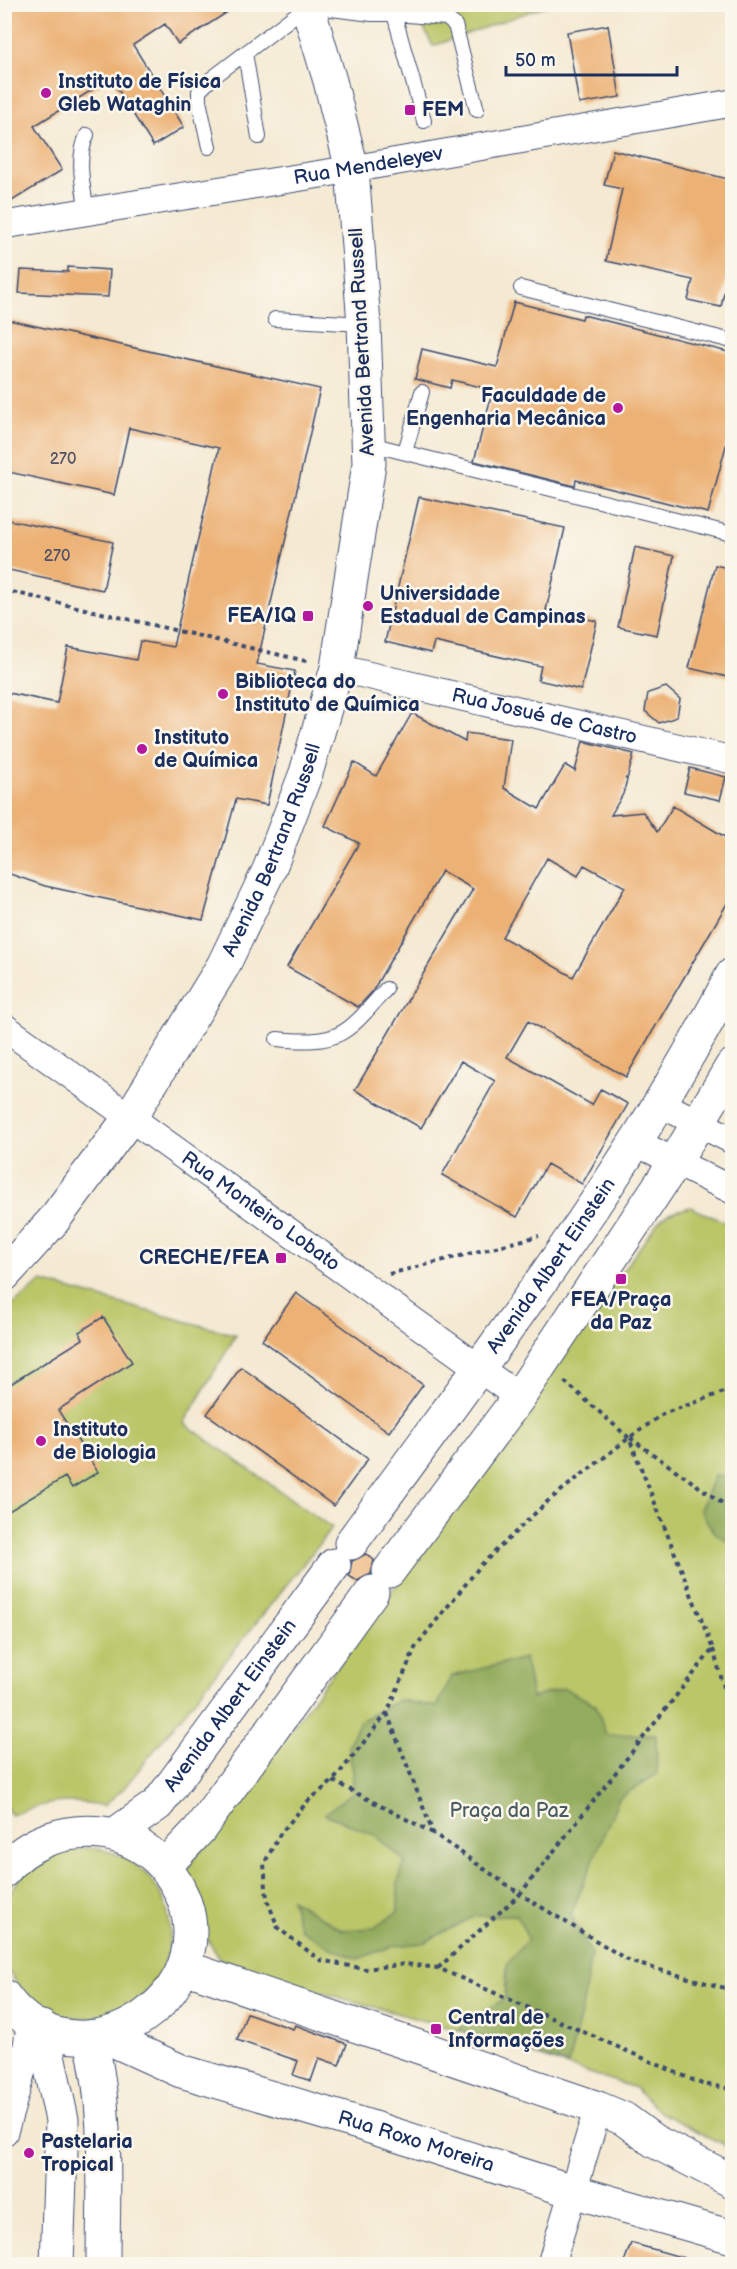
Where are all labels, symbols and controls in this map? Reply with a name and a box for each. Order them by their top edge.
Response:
scale bar [506,39,677,77]
text: 50 m [515,50,556,71]
place label: Instituto de Física Gleb Wataghin [58,70,221,117]
marker: Instituto de Física Gleb Wataghin [39,86,53,100]
place label: FEM [422,98,464,122]
marker: FEM [403,103,417,117]
street label: Rua Mendeleyev [292,141,445,190]
street label: Avenida Bertrand Russell [344,227,380,457]
place label: Faculdade de Engenharia Mecânica [406,384,606,431]
marker: Faculdade de Engenharia Mecânica [611,401,625,415]
house number: 270 [50,450,76,469]
house number: 270 [44,547,70,566]
place label: Universidade Estadual de Campinas [380,582,586,629]
marker: Universidade Estadual de Campinas [361,599,375,613]
place label: FEA/IQ [227,604,296,628]
marker: FEA/IQ [301,609,315,623]
place label: Biblioteca do Instituto de Química [235,670,420,717]
street label: Rua Josué de Castro [449,683,639,750]
marker: Biblioteca do Instituto de Química [216,687,230,701]
place label: Instituto de Química [154,726,258,773]
street label: Avenida Bertrand Russell [217,740,326,960]
marker: Instituto de Química [135,742,149,756]
street label: Rua Monteiro Lobato [177,1146,345,1276]
street label: Avenida Albert Einstein [482,1174,621,1358]
place label: CRECHE/FEA [139,1246,270,1270]
marker: CRECHE/FEA [274,1251,288,1265]
marker: FEA/Praça da Paz [614,1272,628,1286]
place label: FEA/Praça da Paz [571,1288,671,1335]
place label: Instituto de Biologia [53,1418,156,1465]
marker: Instituto de Biologia [34,1434,48,1448]
street label: Avenida Albert Einstein [159,1615,302,1797]
park label: Praça da Paz [450,1799,569,1823]
place label: Central de Informações [448,2006,564,2053]
marker: Central de Informações [429,2022,443,2036]
street label: Rua Roxo Moreira [335,2106,497,2178]
place label: Pastelaria Tropical [41,2130,133,2177]
marker: Pastelaria Tropical [22,2146,36,2160]

